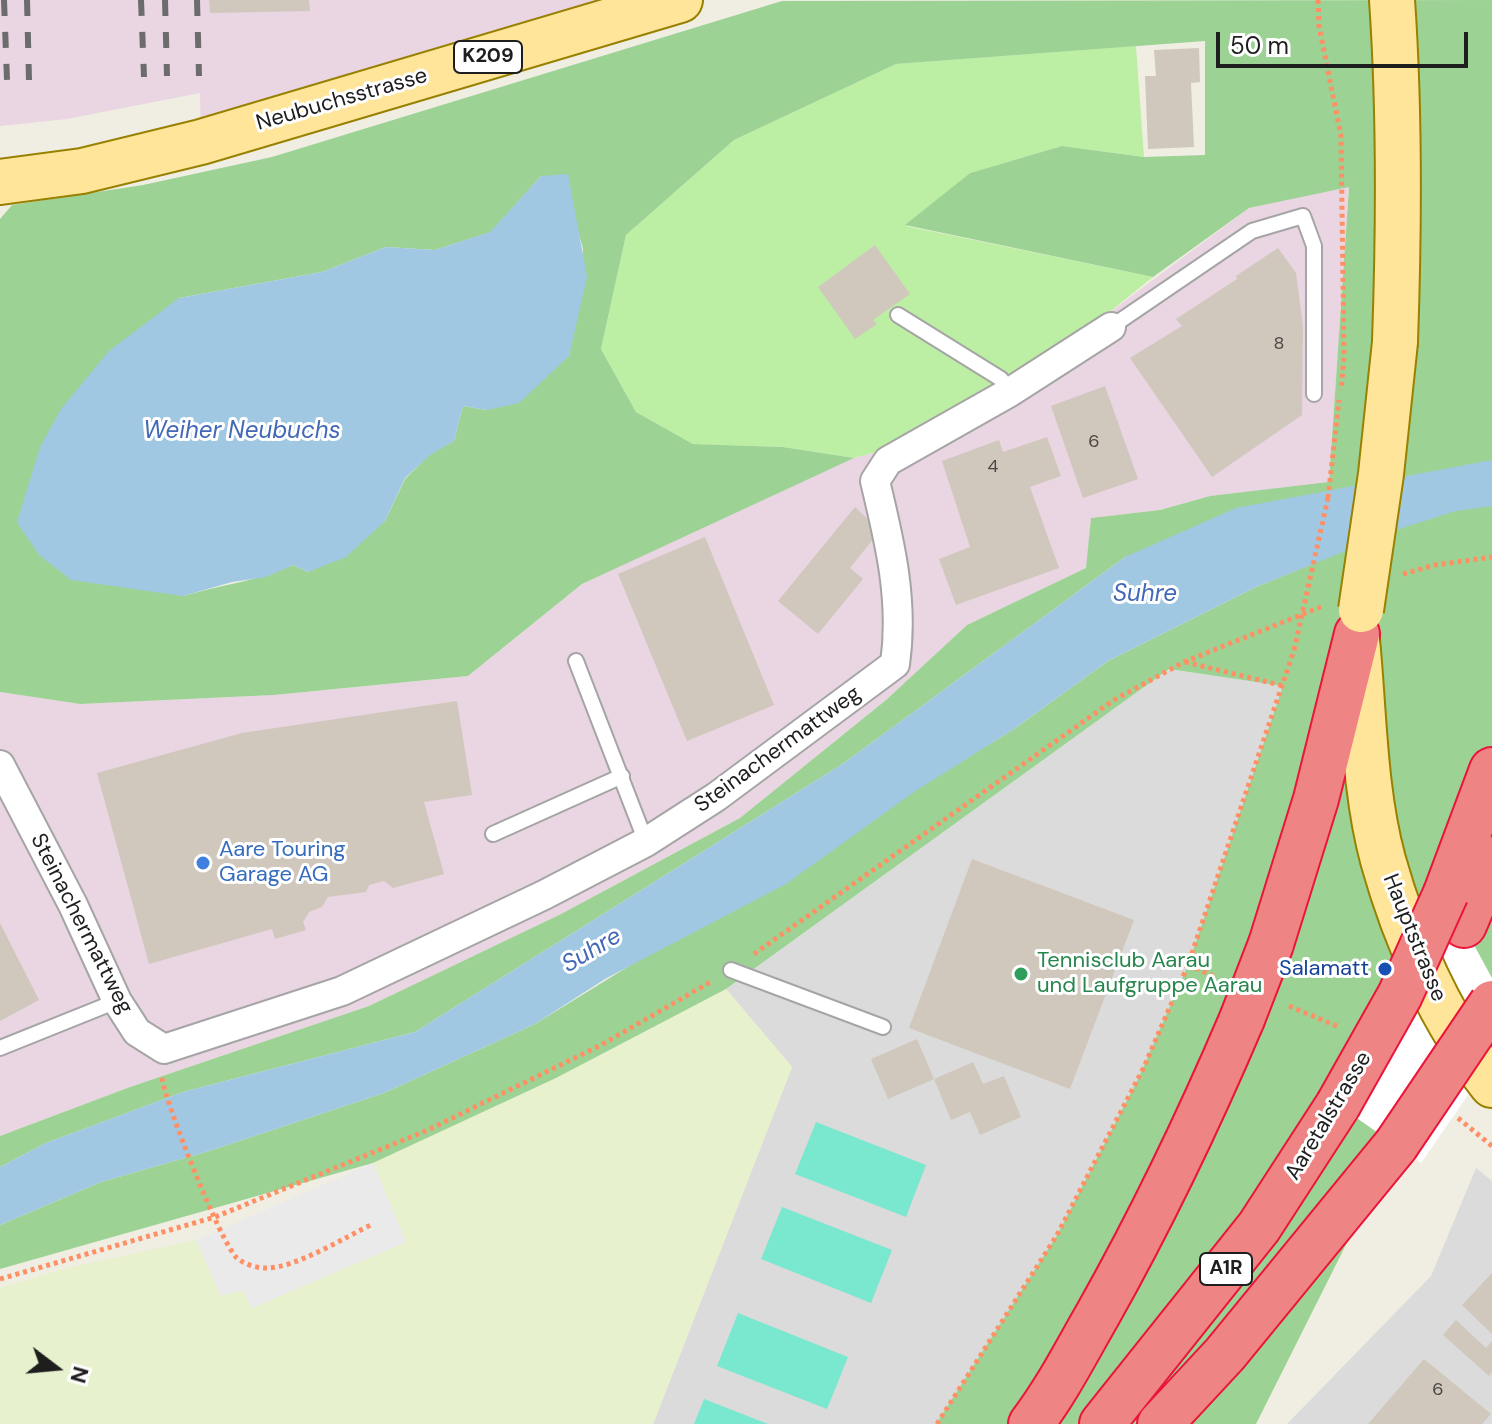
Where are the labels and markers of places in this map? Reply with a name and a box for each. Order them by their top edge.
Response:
place label: Aare Touring Garage AG [219,837,346,888]
marker: Aare Touring Garage AG [194,854,212,872]
place label: Tennisclub Aarau und Laufgruppe Aarau [1037,948,1262,1000]
place label: Salamatt [1279,956,1369,982]
marker: Salamatt [1376,960,1394,978]
marker: Tennisclub Aarau und Laufgruppe Aarau [1012,965,1030,983]

